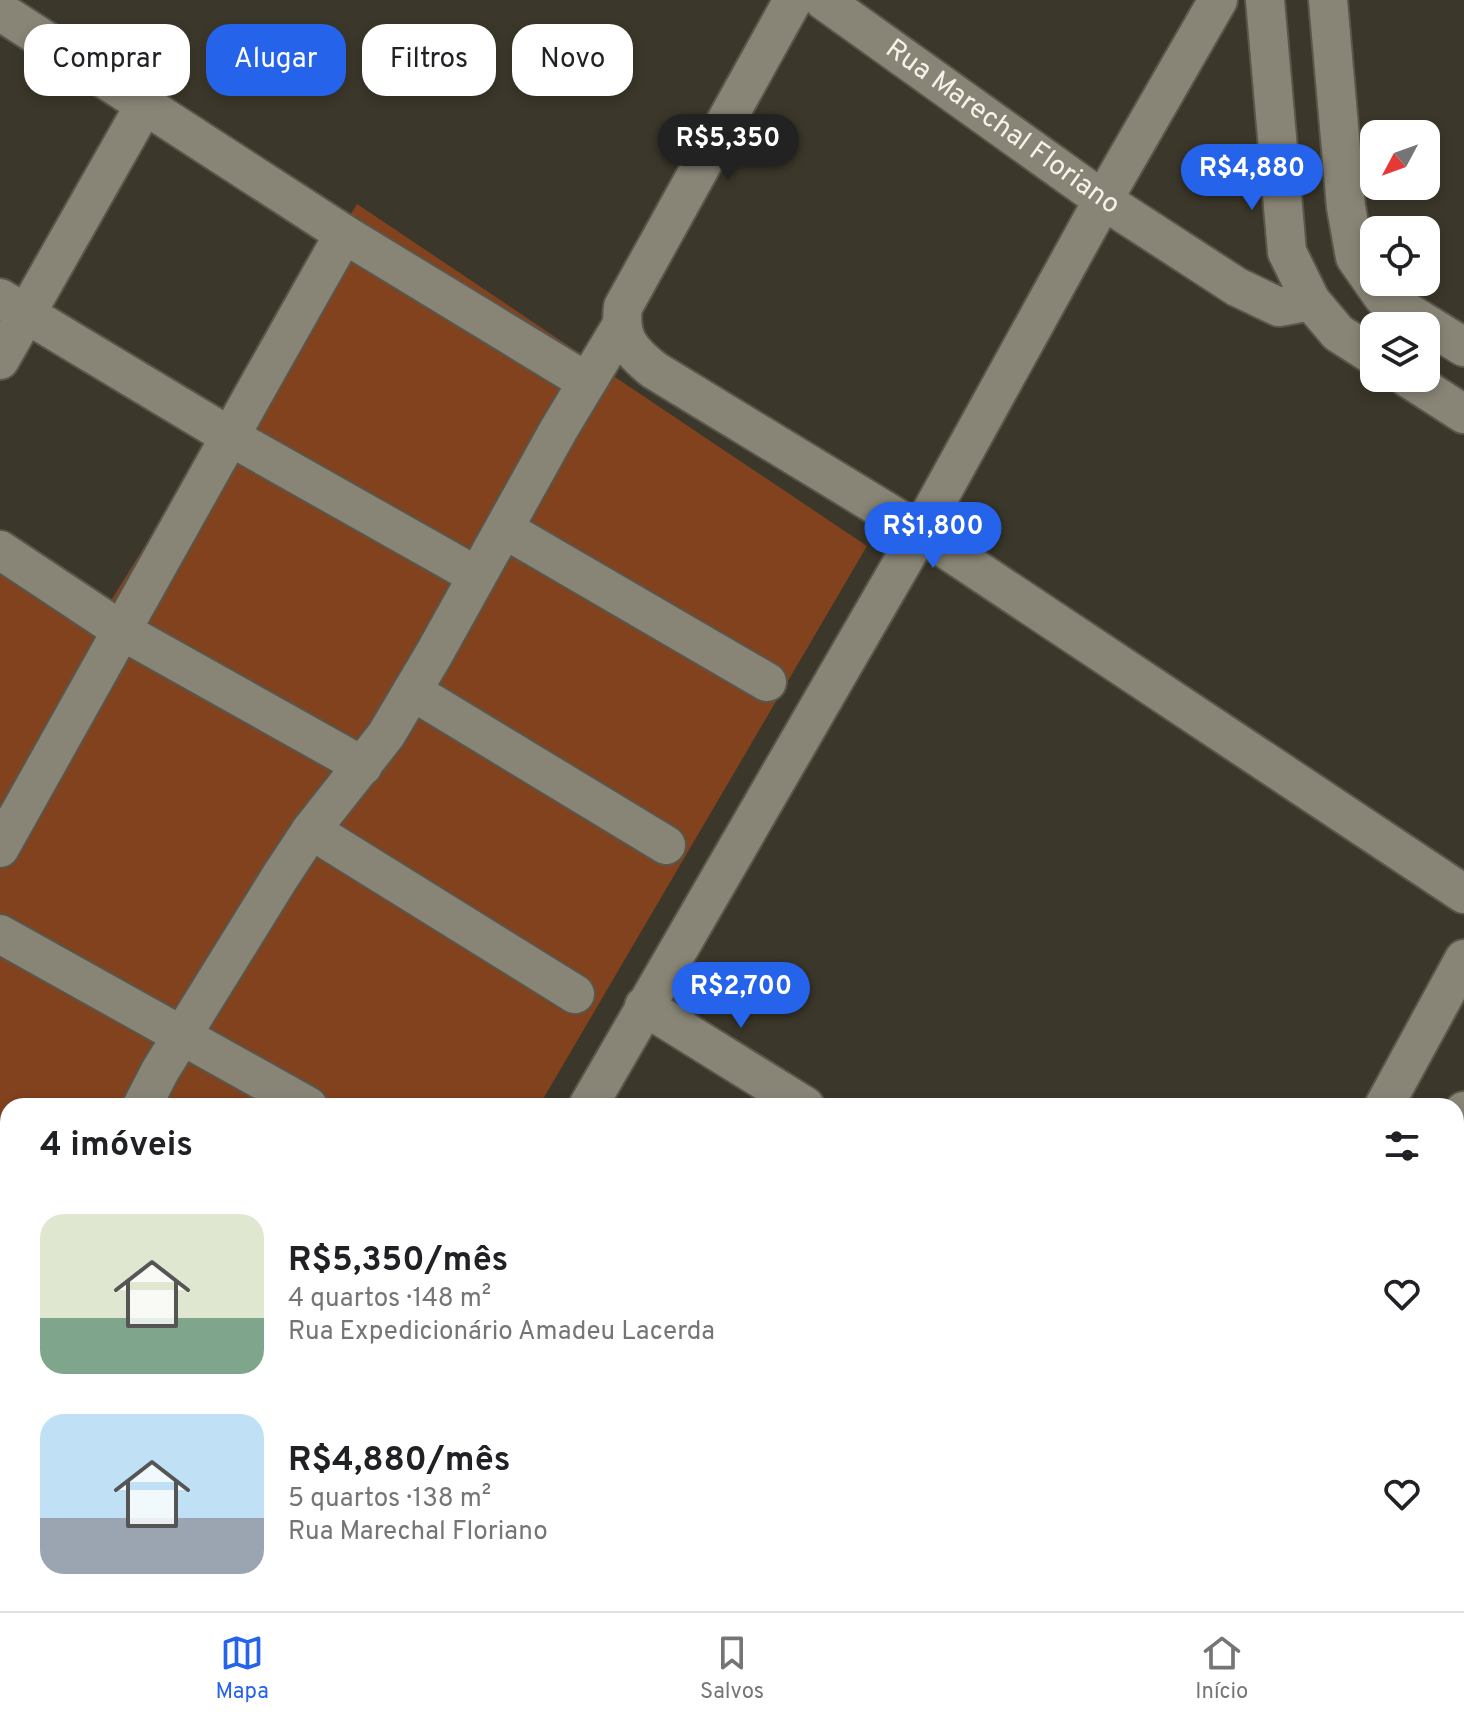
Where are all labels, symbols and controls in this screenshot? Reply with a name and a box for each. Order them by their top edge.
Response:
chip: Comprar [24,24,190,96]
chip: Alugar [206,24,346,96]
chip: Filtros [362,24,496,96]
chip: Novo [512,24,633,96]
street label: Rua Marechal Floriano [878,32,1126,224]
pin: R$5,350 [654,114,802,182]
north arrow [1360,120,1440,200]
map controls [1360,120,1440,392]
text: R$5,350 [676,123,780,156]
pin: R$4,880 [1178,144,1326,212]
text: R$4,880 [1199,153,1305,186]
button: locate [1360,216,1440,296]
button: layers [1360,312,1440,392]
pin: R$1,800 [859,502,1007,570]
text: R$1,800 [883,511,984,544]
pin: R$2,700 [667,962,815,1030]
text: R$2,700 [690,971,792,1004]
icon: filters [1380,1124,1424,1168]
text: 4 imóveis [40,1125,193,1168]
text: R$5,350/mês [288,1240,508,1283]
icon: home [104,1246,200,1342]
icon: heart [1380,1272,1424,1316]
text: 4 quartos · 148 m² [288,1283,491,1316]
text: Rua Expedicionário Amadeu Lacerda [288,1316,715,1349]
text: R$4,880/mês [288,1440,511,1483]
icon: home [104,1446,200,1542]
icon: heart [1380,1472,1424,1516]
text: 5 quartos · 138 m² [288,1483,491,1516]
text: Rua Marechal Floriano [288,1516,548,1549]
tab: Mapa [216,1631,269,1706]
tab: Salvos [700,1631,764,1706]
tab: Início [1195,1631,1248,1706]

